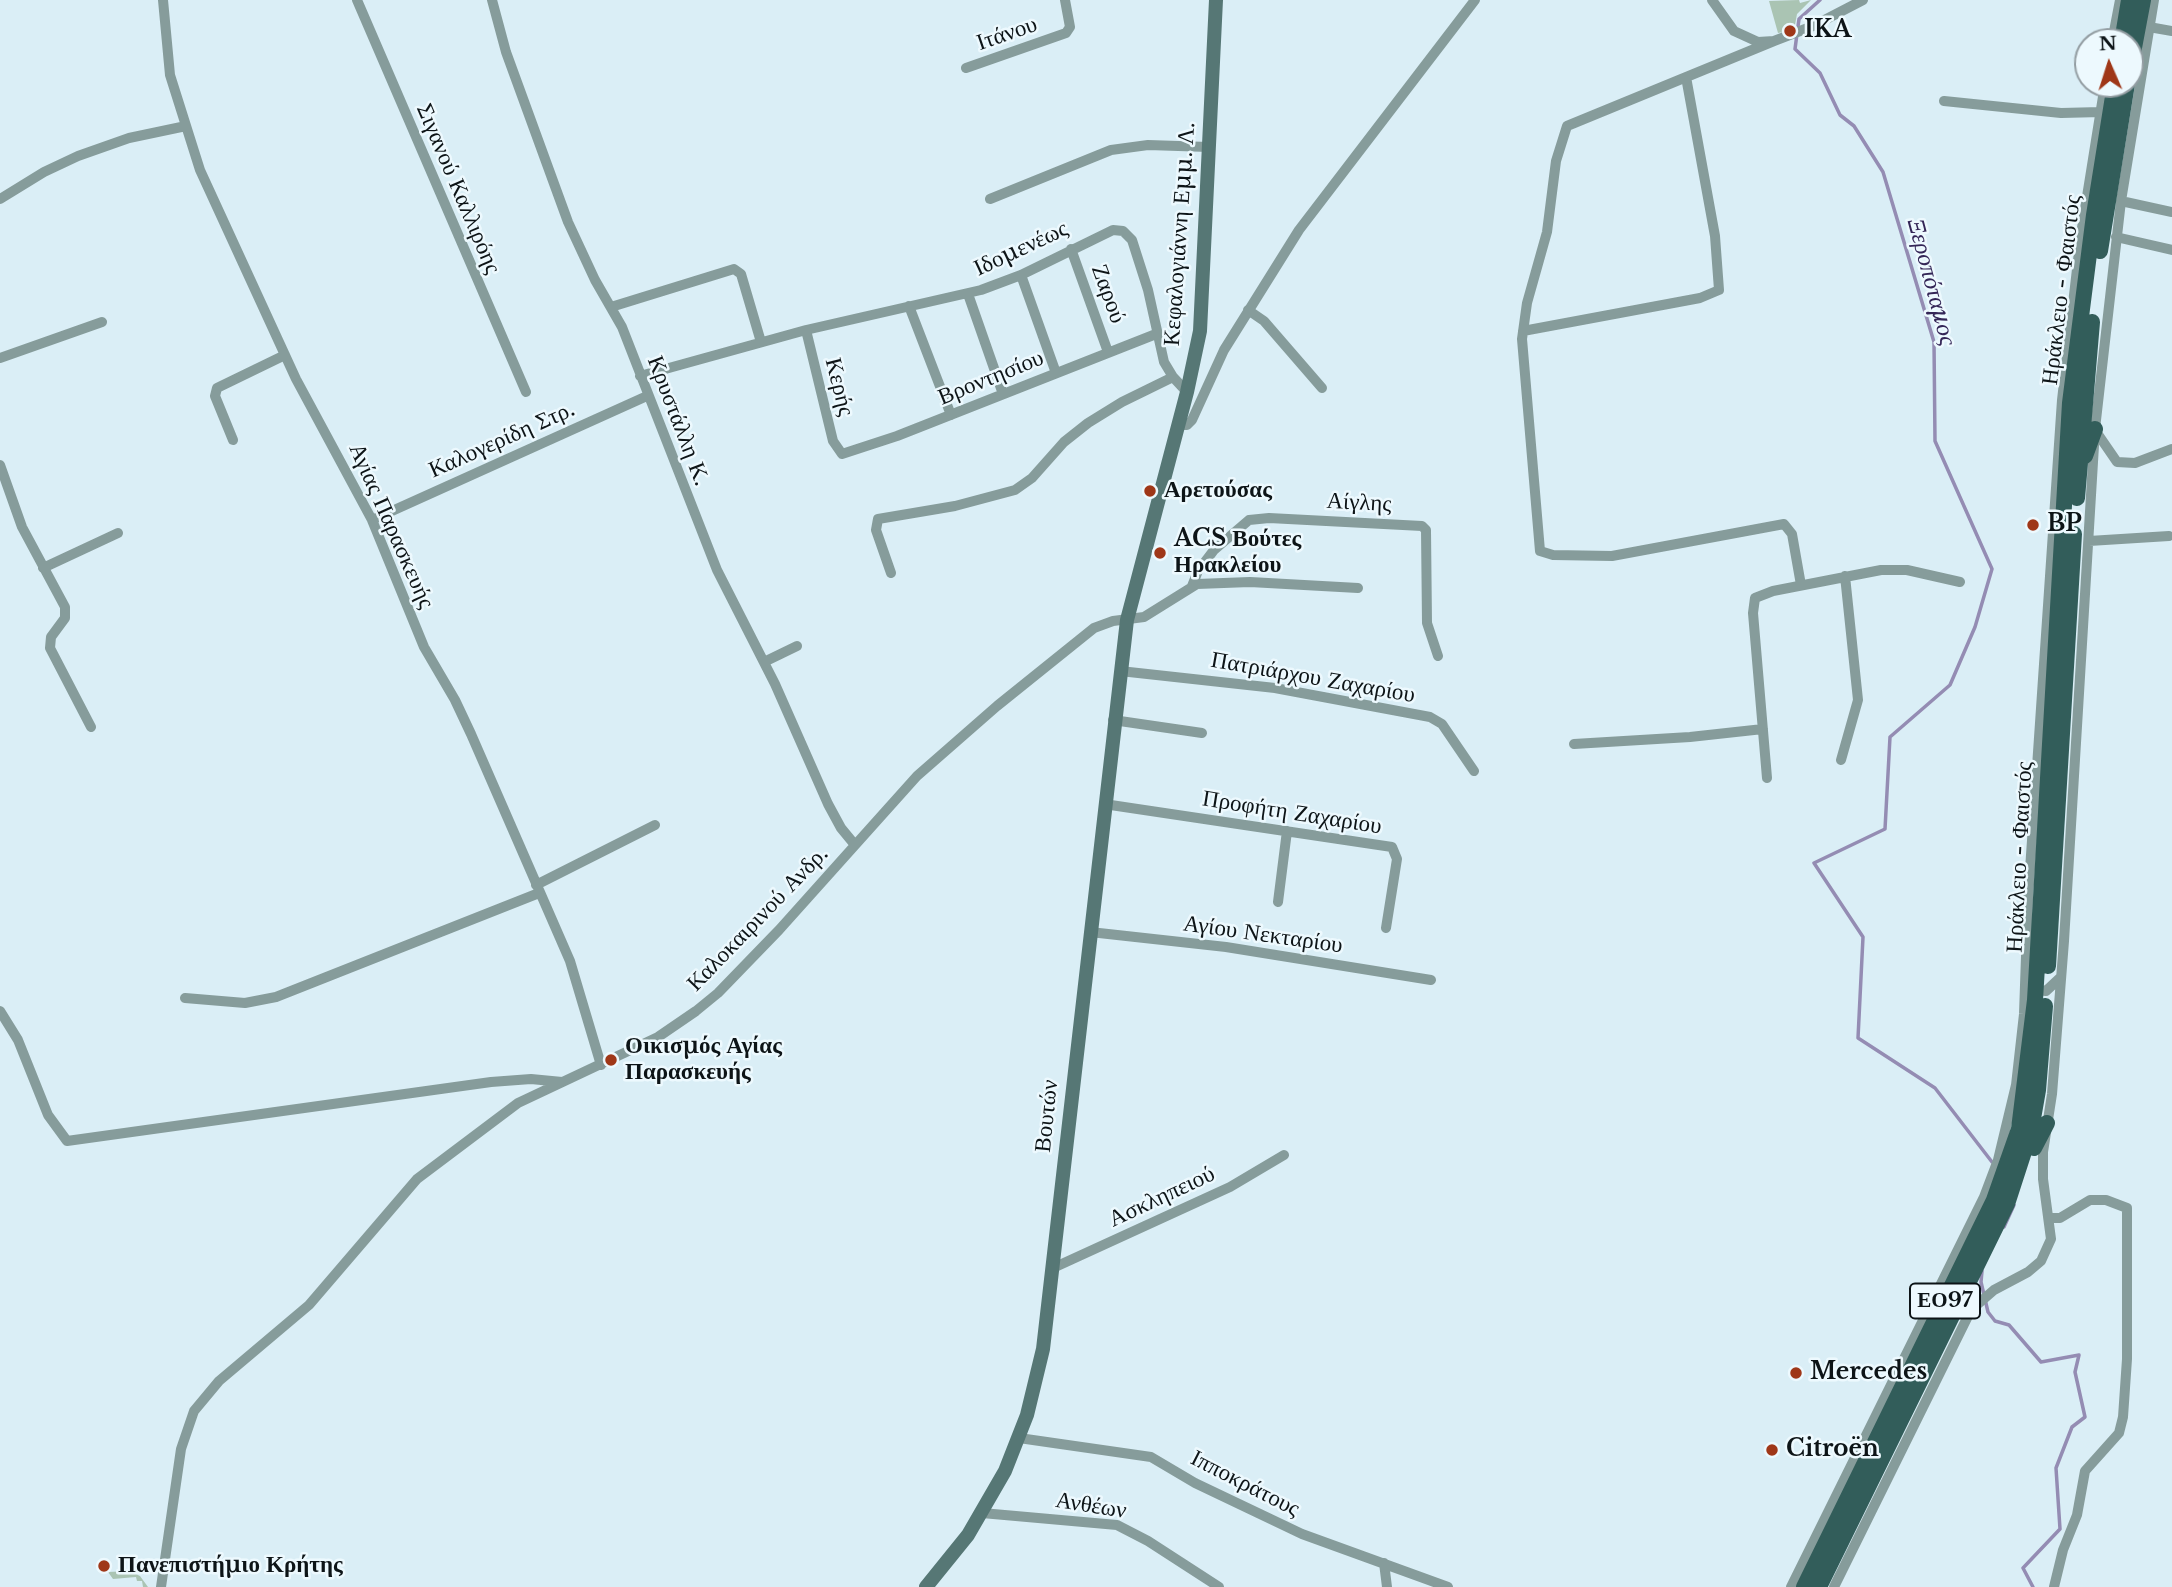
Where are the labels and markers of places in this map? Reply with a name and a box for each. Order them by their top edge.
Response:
place label: IKA [1804,17,1851,45]
marker: IKA [1782,23,1798,39]
place label: Αρετούσας [1164,477,1272,505]
marker: Αρετούσας [1142,483,1158,499]
place label: BP [2047,511,2082,539]
marker: BP [2025,517,2041,533]
place label: ACS Βούτες Ηρακλείου [1174,526,1301,580]
marker: ACS Βούτες Ηρακλείου [1152,545,1168,561]
place label: Οικισμός Αγίας Παρασκευής [625,1033,782,1087]
marker: Οικισμός Αγίας Παρασκευής [603,1052,619,1068]
place label: Mercedes [1810,1359,1927,1387]
marker: Mercedes [1788,1365,1804,1381]
place label: Citroën [1786,1436,1879,1464]
marker: Citroën [1764,1442,1780,1458]
place label: Πανεπιστήμιο Κρήτης [118,1552,343,1580]
marker: Πανεπιστήμιο Κρήτης [96,1558,112,1574]

